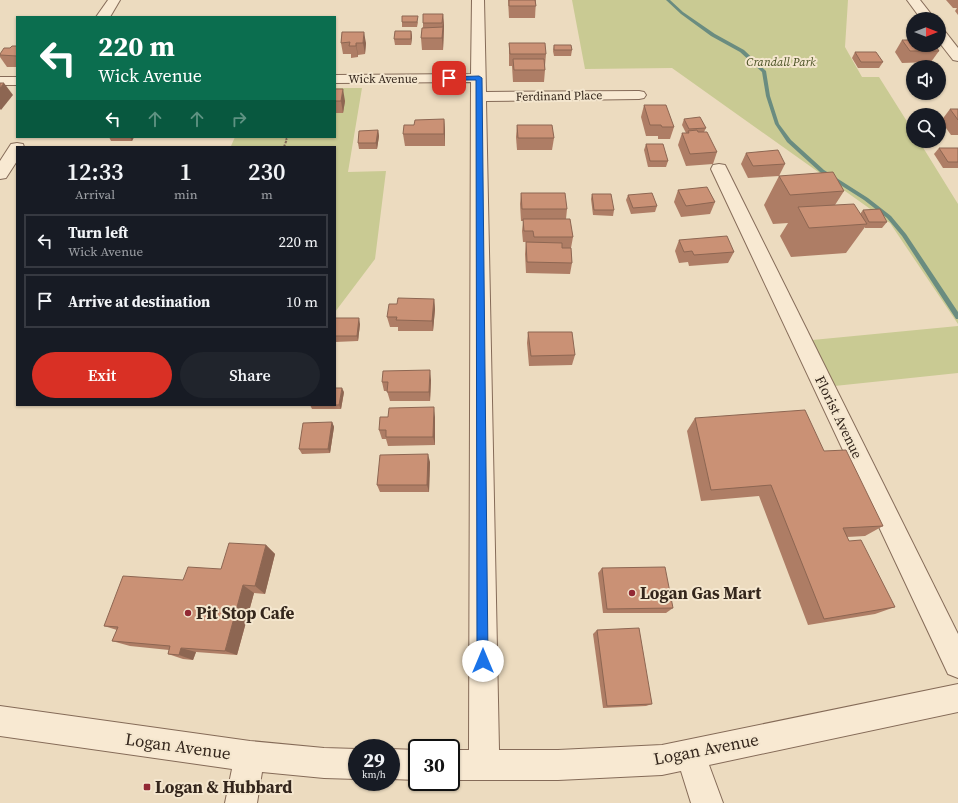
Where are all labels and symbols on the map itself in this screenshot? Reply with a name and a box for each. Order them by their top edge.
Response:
north arrow [906,12,946,52]
park label: Crandall Park [746,54,816,70]
pin [432,61,466,95]
street label: Wick Avenue [348,71,418,87]
street label: Ferdinand Place [516,87,602,105]
street label: Florist Avenue [810,372,868,462]
place label: Logan Gas Mart [640,581,762,605]
marker: Logan Gas Mart [627,588,637,598]
place label: Pit Stop Cafe [196,601,295,625]
marker: Pit Stop Cafe [183,608,193,618]
position arrow [462,640,504,682]
street label: Logan Avenue [124,727,232,765]
street label: Logan Avenue [651,727,761,771]
speed limit sign: 30 [408,739,460,791]
place label: Logan & Hubbard [155,775,292,799]
marker: Logan & Hubbard [142,782,152,792]

